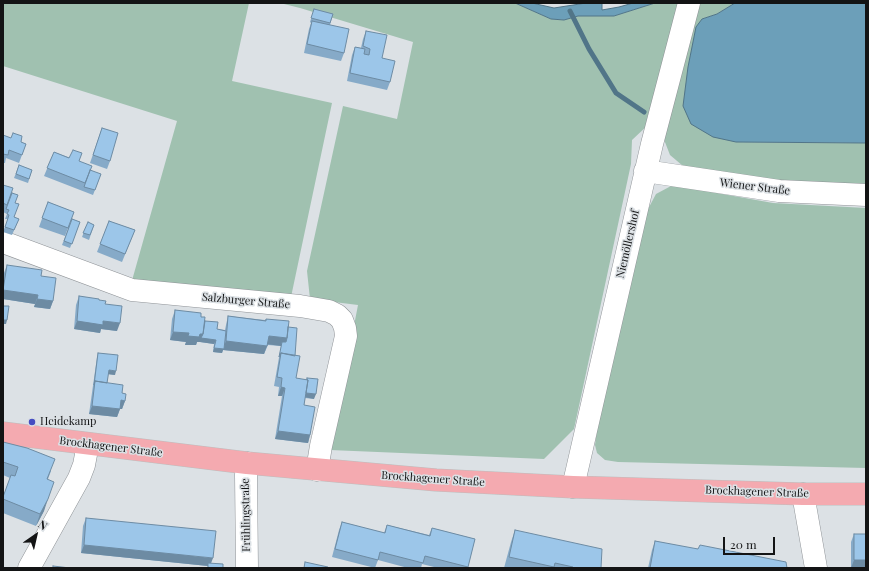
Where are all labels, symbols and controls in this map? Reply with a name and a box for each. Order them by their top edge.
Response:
street label: Wiener Straße [719,176,791,198]
street label: Niemöllershof [614,209,642,279]
street label: Salzburger Straße [201,291,291,311]
place label: Heidekamp [40,415,96,429]
marker: Heidekamp [27,417,37,427]
street label: Brockhagener Straße [59,434,163,460]
street label: Brockhagener Straße [381,469,485,489]
street label: Frühlingstraße [239,478,253,552]
street label: Brockhagener Straße [705,484,809,500]
north arrow [16,515,56,555]
text: N [35,516,50,533]
scale bar [725,529,777,555]
text: 20 m [730,536,757,552]

